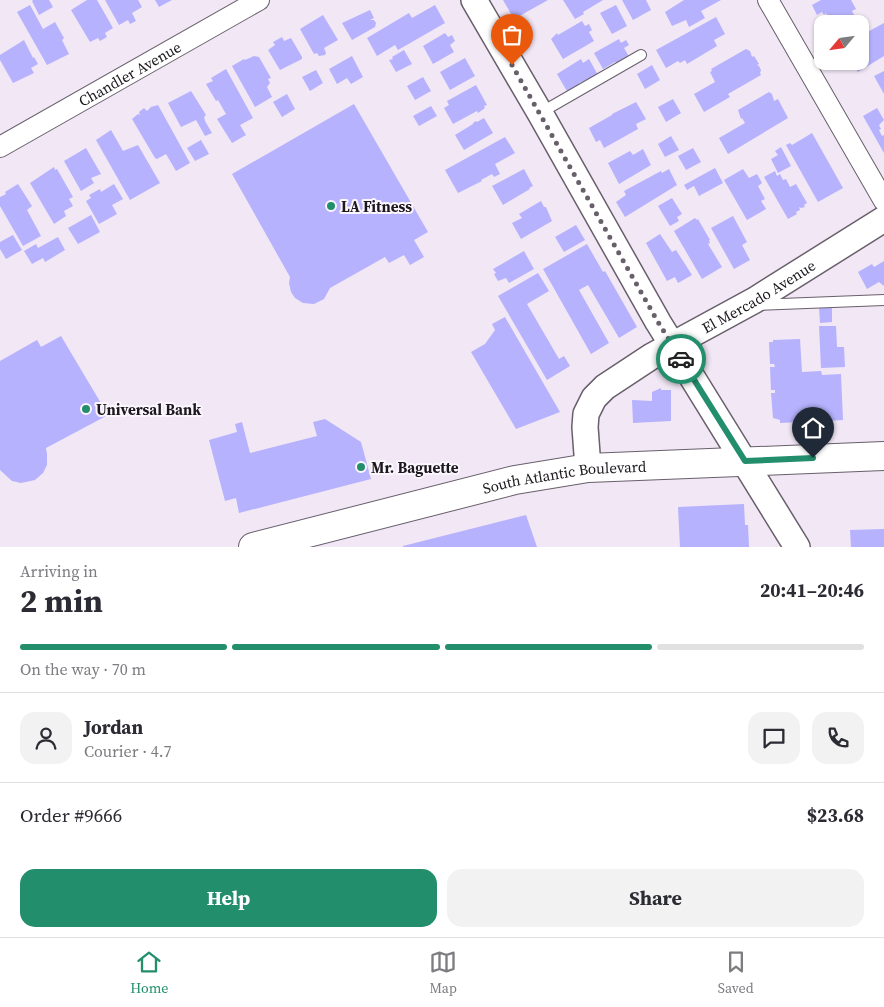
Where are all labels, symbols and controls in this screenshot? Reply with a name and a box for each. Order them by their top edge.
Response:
pin [491,14,533,65]
north arrow [814,15,869,70]
map controls [814,15,869,70]
icon: bag [498,21,526,49]
street label: Chandler Avenue [74,36,185,111]
place label: LA Fitness [341,196,412,217]
marker: LA Fitness [325,200,337,212]
street label: El Mercado Avenue [698,254,819,338]
courier [656,334,706,384]
icon: car [667,345,695,373]
place label: Universal Bank [96,399,201,420]
marker: Universal Bank [80,403,92,415]
pin [792,407,834,458]
icon: home [799,414,827,442]
street label: South Atlantic Boulevard [480,455,647,498]
place label: Mr. Baguette [371,457,459,478]
marker: Mr. Baguette [355,461,367,473]
text: Arriving in [20,560,98,582]
text: 20:41–20:46 [760,577,864,603]
text: 2 min [20,579,103,623]
text: On the way · 70 m [20,658,146,680]
button: person [20,712,72,764]
button: chat [748,712,800,764]
button: phone [812,712,864,764]
text: Jordan [84,714,143,740]
text: Courier · 4.7 [84,740,172,762]
text: Order #9666 [20,802,122,828]
text: $23.68 [807,802,864,828]
button: Help [20,869,437,927]
button: Share [447,869,864,927]
tab: Home [130,948,169,998]
tab: Map [429,948,457,998]
tab: Saved [718,948,754,998]

